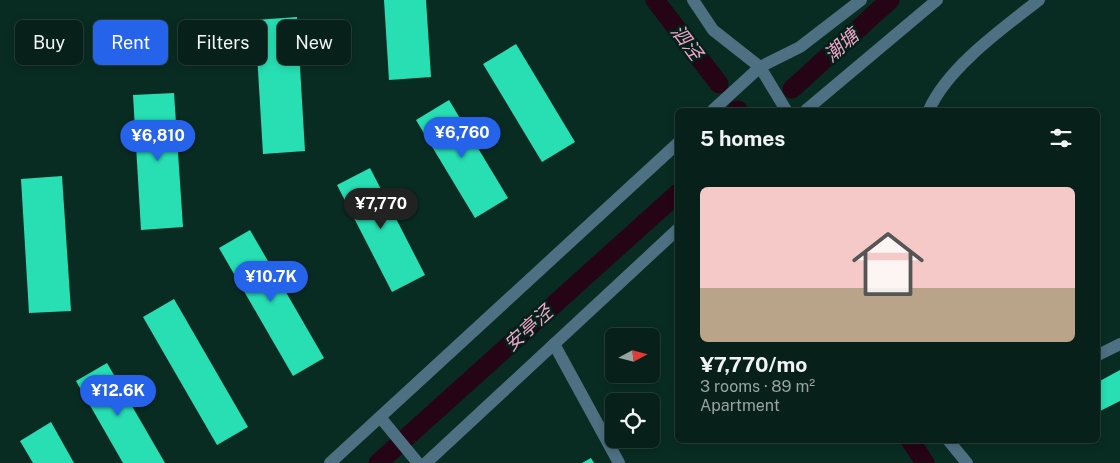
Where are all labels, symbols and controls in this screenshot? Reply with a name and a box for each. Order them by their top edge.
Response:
chip: Buy [15,20,83,65]
chip: Rent [93,20,168,65]
chip: Filters [178,20,267,65]
chip: New [277,20,351,65]
water label: 泗泾 [667,20,708,65]
water label: 潮塘 [820,22,865,66]
pin: ¥6,760 [421,116,503,159]
pin: ¥6,810 [117,120,199,162]
text: ¥6,760 [435,123,489,142]
icon: filters [1047,124,1075,152]
text: ¥6,810 [131,126,185,145]
text: 5 homes [700,126,785,151]
pin: ¥7,770 [340,188,422,230]
text: ¥7,770 [355,194,407,213]
icon: home [843,219,933,309]
pin: ¥10.7K [230,260,312,303]
text: ¥10.7K [245,267,297,286]
water label: 安亭泾 [499,299,558,355]
north arrow [605,328,660,382]
map controls [605,328,660,448]
text: ¥7,770/mo [700,352,807,377]
pin: ¥12.6K [77,374,159,417]
text: 3 rooms · 89 m² [700,377,815,396]
text: ¥12.6K [91,381,145,400]
button: locate [605,393,660,448]
text: Apartment [700,396,780,415]

